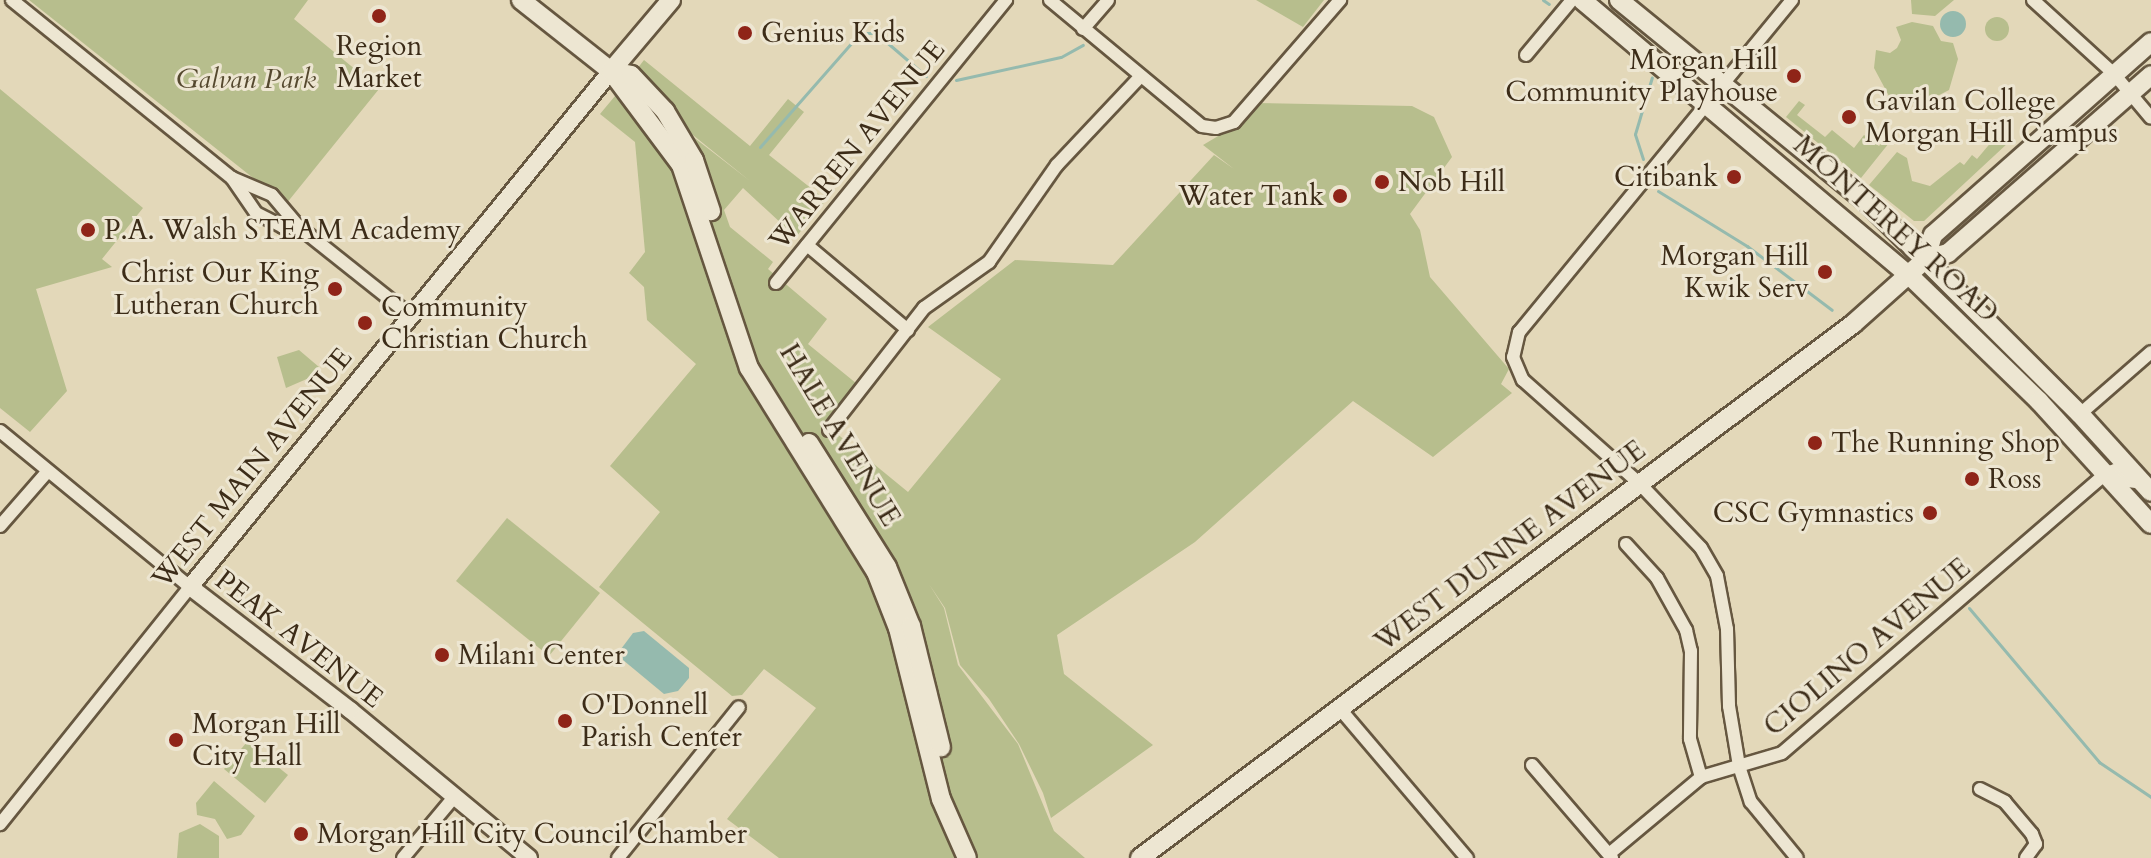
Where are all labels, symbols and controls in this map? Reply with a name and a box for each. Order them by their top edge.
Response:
marker: Region Market [370,7,388,25]
place label: Genius Kids [761,16,905,50]
marker: Genius Kids [736,24,754,42]
place label: Region Market [336,29,422,95]
street label: WARREN AVENUE [762,33,952,257]
place label: Morgan Hill Community Playhouse [1505,43,1778,109]
park label: Galvan Park [176,62,316,96]
marker: Morgan Hill Community Playhouse [1785,67,1803,85]
place label: Gavilan College Morgan Hill Campus [1865,84,2118,150]
marker: Gavilan College Morgan Hill Campus [1840,108,1858,126]
street label: MONTEREY ROAD [1787,128,2005,330]
place label: Citibank [1614,160,1718,194]
place label: Nob Hill [1398,165,1505,199]
marker: Citibank [1725,168,1743,186]
marker: Nob Hill [1373,173,1391,191]
place label: Water Tank [1178,179,1324,213]
marker: Water Tank [1331,187,1349,205]
place label: P.A. Walsh STEAM Academy [104,213,461,247]
marker: P.A. Walsh STEAM Academy [79,221,97,239]
place label: Morgan Hill Kwik Serv [1661,239,1809,305]
place label: Christ Our King Lutheran Church [114,256,319,322]
marker: Morgan Hill Kwik Serv [1816,263,1834,281]
marker: Christ Our King Lutheran Church [326,280,344,298]
place label: Community Christian Church [381,290,588,356]
marker: Community Christian Church [356,314,374,332]
street label: HALE AVENUE [772,338,908,532]
street label: WEST MAIN AVENUE [145,341,359,595]
place label: The Running Shop [1831,426,2060,460]
street label: WEST DUNNE AVENUE [1368,433,1652,659]
marker: The Running Shop [1806,434,1824,452]
place label: Ross [1988,462,2041,496]
marker: Ross [1963,470,1981,488]
place label: CSC Gymnastics [1713,496,1914,530]
marker: CSC Gymnastics [1921,504,1939,522]
street label: CIOLINO AVENUE [1757,551,1977,743]
street label: PEAK AVENUE [208,563,390,715]
place label: Milani Center [458,638,625,672]
marker: Milani Center [433,646,451,664]
place label: O'Donnell Parish Center [581,688,742,754]
place label: Morgan Hill City Hall [192,707,340,773]
marker: O'Donnell Parish Center [556,712,574,730]
marker: Morgan Hill City Hall [167,731,185,749]
place label: Morgan Hill City Council Chamber [317,817,747,851]
marker: Morgan Hill City Council Chamber [292,825,310,843]

